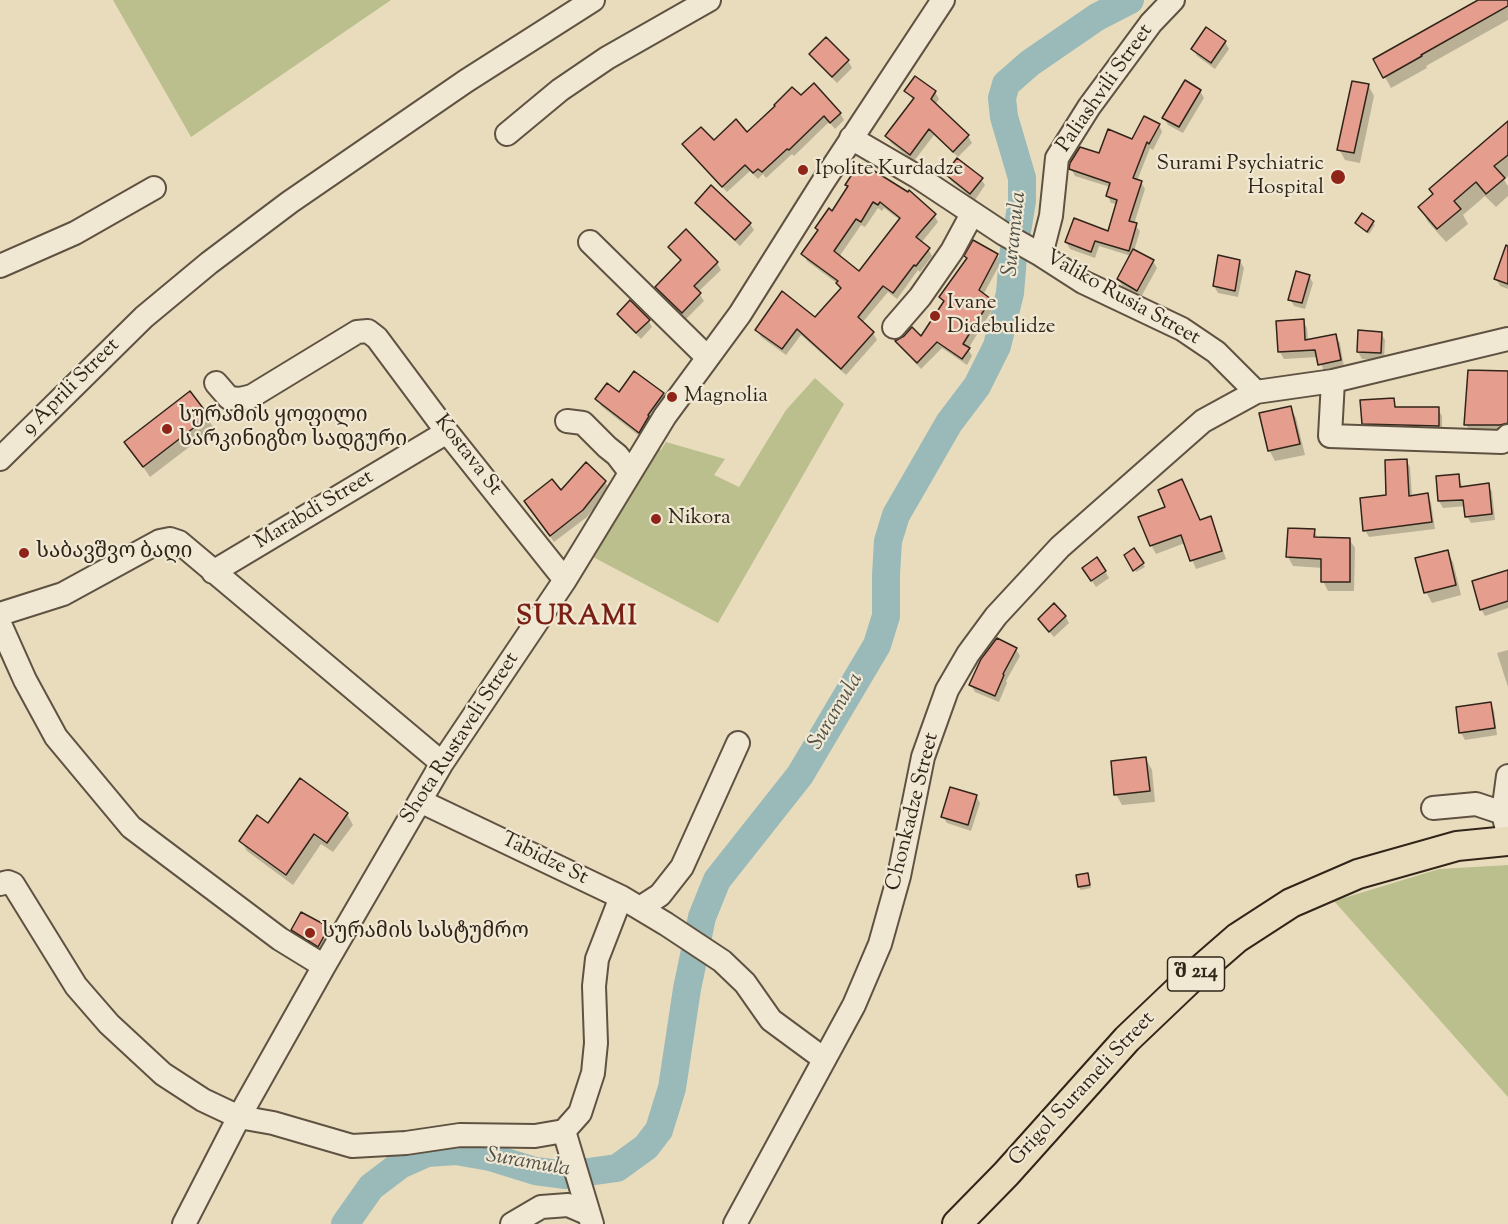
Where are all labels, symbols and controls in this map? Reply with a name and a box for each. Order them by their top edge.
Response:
street label: Paliashvili Street [1052,20,1160,158]
place label: Surami Psychiatric Hospital [1157,152,1324,202]
place label: Ipolite Kurdadze [815,157,963,183]
marker: Ipolite Kurdadze [796,163,810,177]
marker: Surami Psychiatric Hospital [1329,168,1347,186]
water label: Suramula [998,190,1034,278]
street label: Valiko Rusia Street [1040,246,1204,352]
place label: Ivane Didebulidze [947,291,1056,341]
marker: Ivane Didebulidze [928,309,942,323]
street label: 9 Aprili Street [18,334,126,442]
place label: Magnolia [684,384,768,410]
marker: Magnolia [665,390,679,404]
place label: სურამის ყოფილი სარკინიგზო სადგური [179,404,407,454]
street label: Kostava St [428,411,506,501]
marker: სურამის ყოფილი სარკინიგზო სადგური [160,422,174,436]
street label: Marabdi Street [251,466,379,556]
place label: Nikora [668,506,731,532]
marker: Nikora [649,512,663,526]
place label: საბავშვო ბაღი [36,540,192,566]
marker: საბავშვო ბაღი [17,546,31,560]
district label: SURAMI [516,603,638,635]
street label: Shota Rustaveli Street [396,649,526,829]
water label: Suramula [804,669,870,755]
street label: Chonkadze Street [882,730,946,894]
street label: Tabidze St [496,828,592,892]
place label: სურამის სასტუმრო [322,920,529,946]
marker: სურამის სასტუმრო [303,926,317,940]
road number: შ 214 [1168,957,1224,991]
street label: Grigol Surameli Street [1005,1007,1161,1173]
water label: Suramula [484,1144,572,1184]

